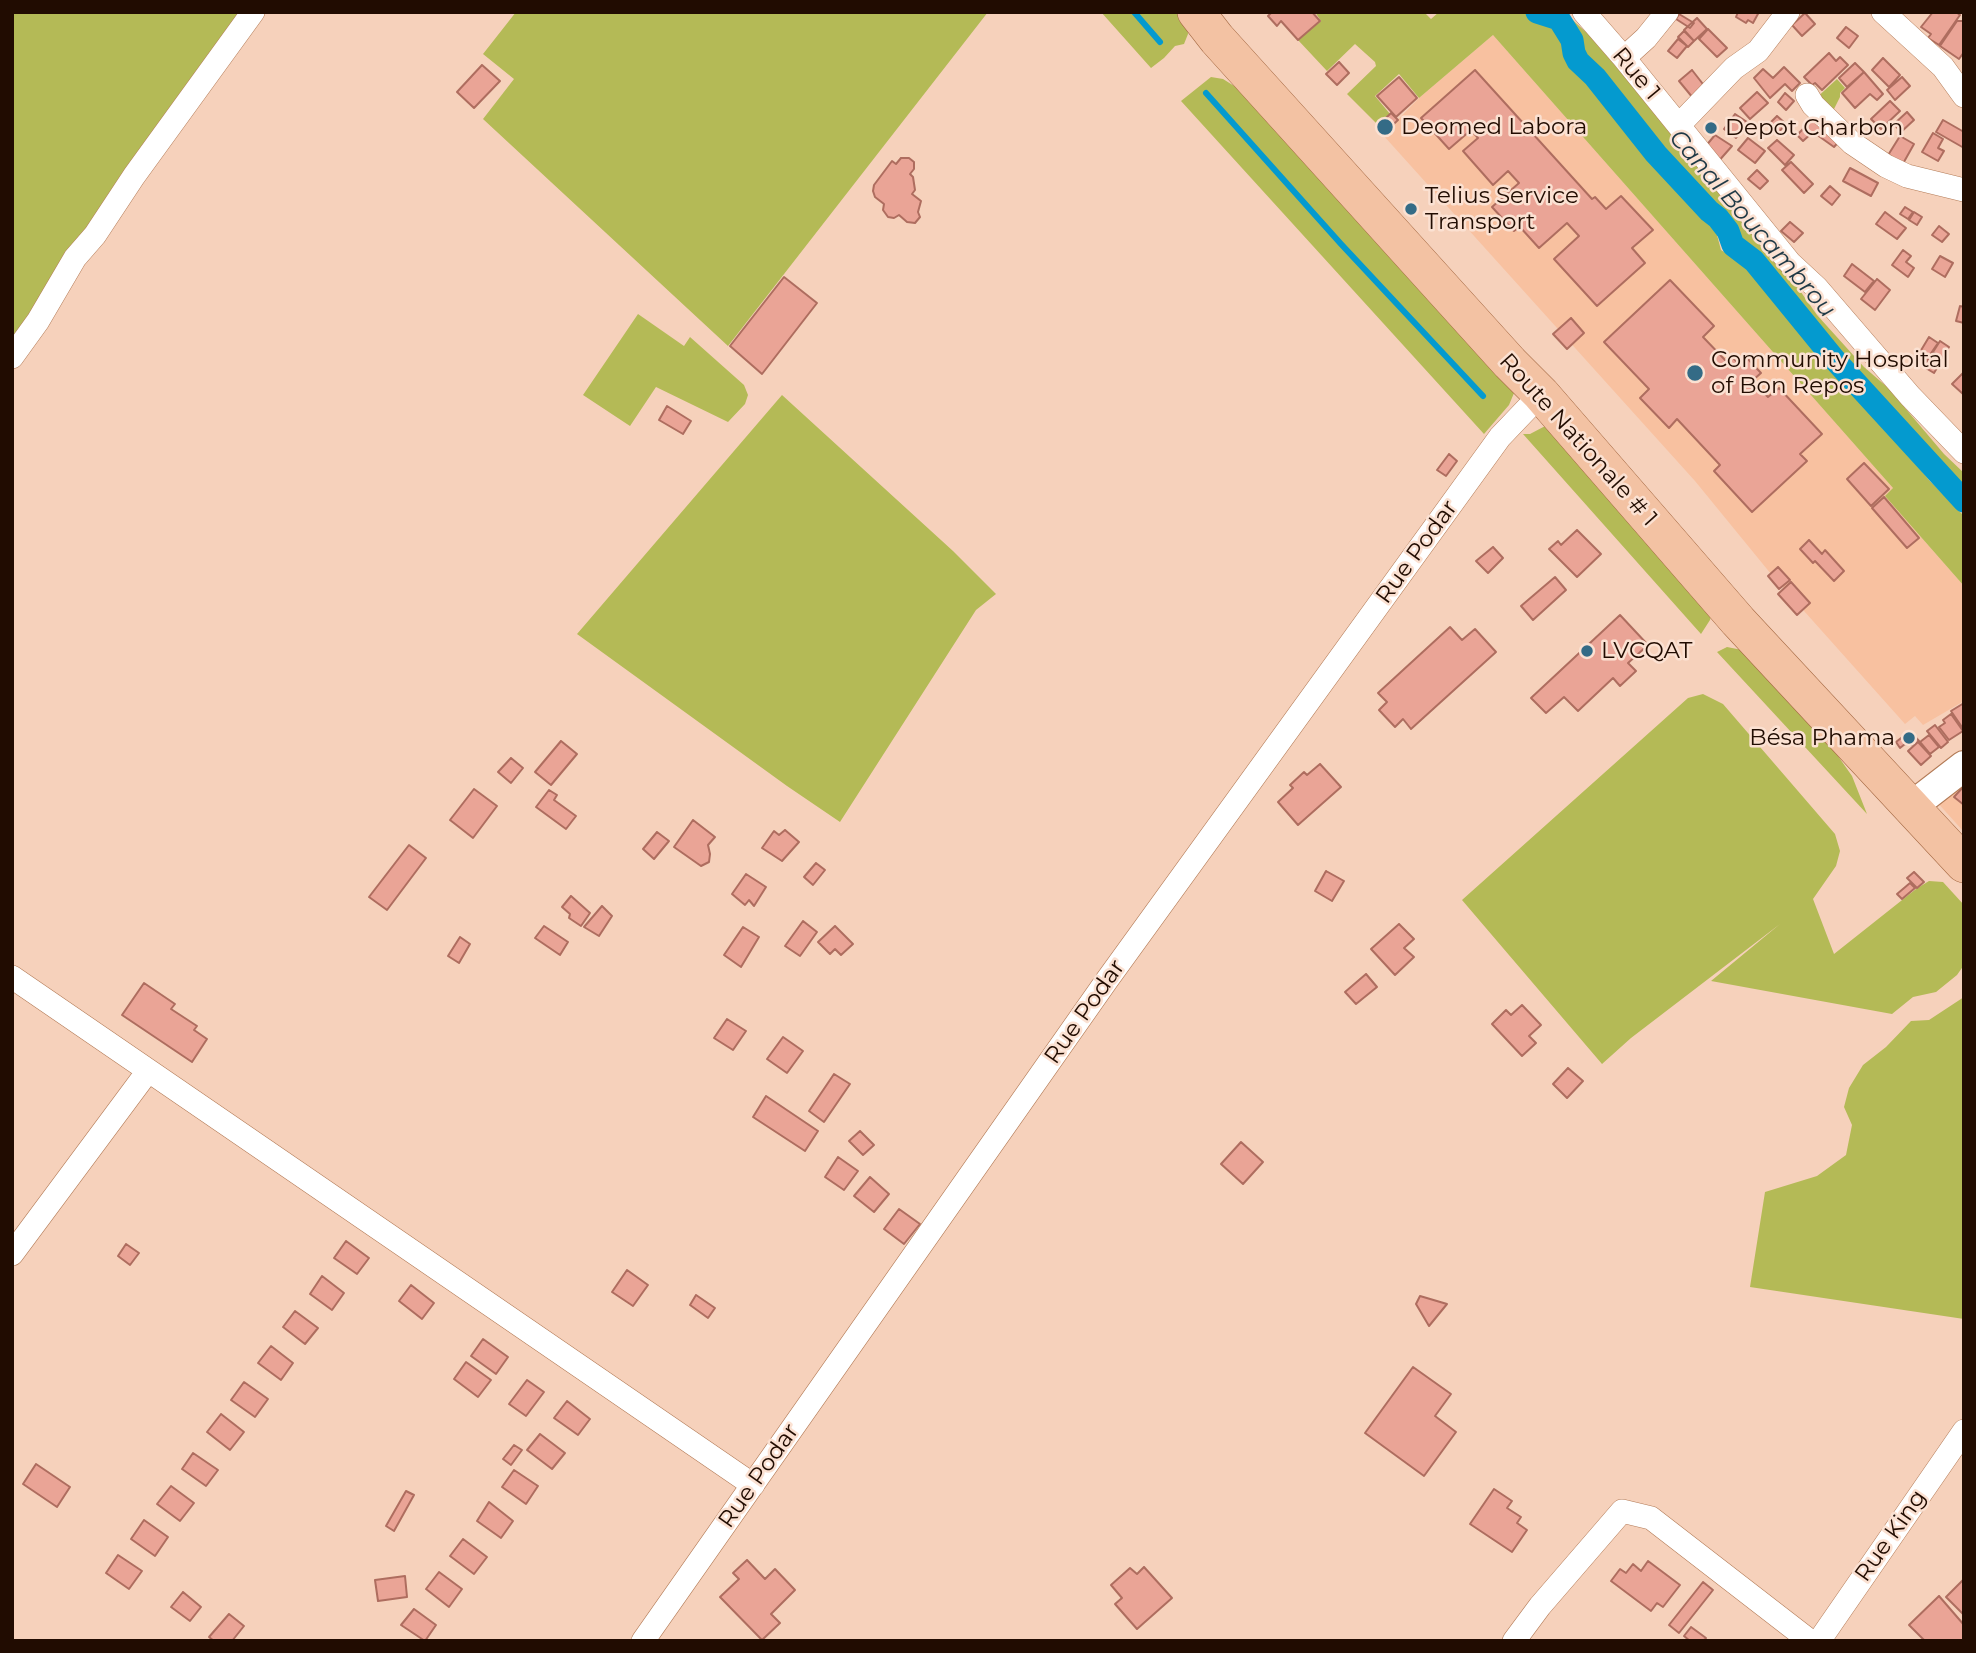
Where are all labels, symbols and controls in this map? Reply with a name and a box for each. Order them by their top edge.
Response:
street label: Rue 1 [1606,42,1666,106]
place label: Deomed Labora [1401,113,1587,141]
place label: Depot Charbon [1725,114,1903,142]
marker: Deomed Labora [1375,117,1395,137]
marker: Depot Charbon [1703,120,1719,136]
water label: Canal Boucambrou [1663,124,1841,324]
place label: Telius Service Transport [1425,182,1579,236]
marker: Telius Service Transport [1403,201,1419,217]
place label: Community Hospital of Bon Repos [1711,346,1949,400]
street label: Route Nationale # 1 [1493,348,1663,532]
marker: Community Hospital of Bon Repos [1685,363,1705,383]
street label: Rue Podar [1370,495,1464,609]
place label: LVCQAT [1601,637,1692,665]
marker: LVCQAT [1579,643,1595,659]
place label: Bésa Phama [1749,724,1895,752]
marker: Bésa Phama [1901,730,1917,746]
street label: Rue Podar [1039,955,1131,1069]
street label: Rue Podar [713,1419,805,1533]
street label: Rue King [1849,1485,1933,1587]

